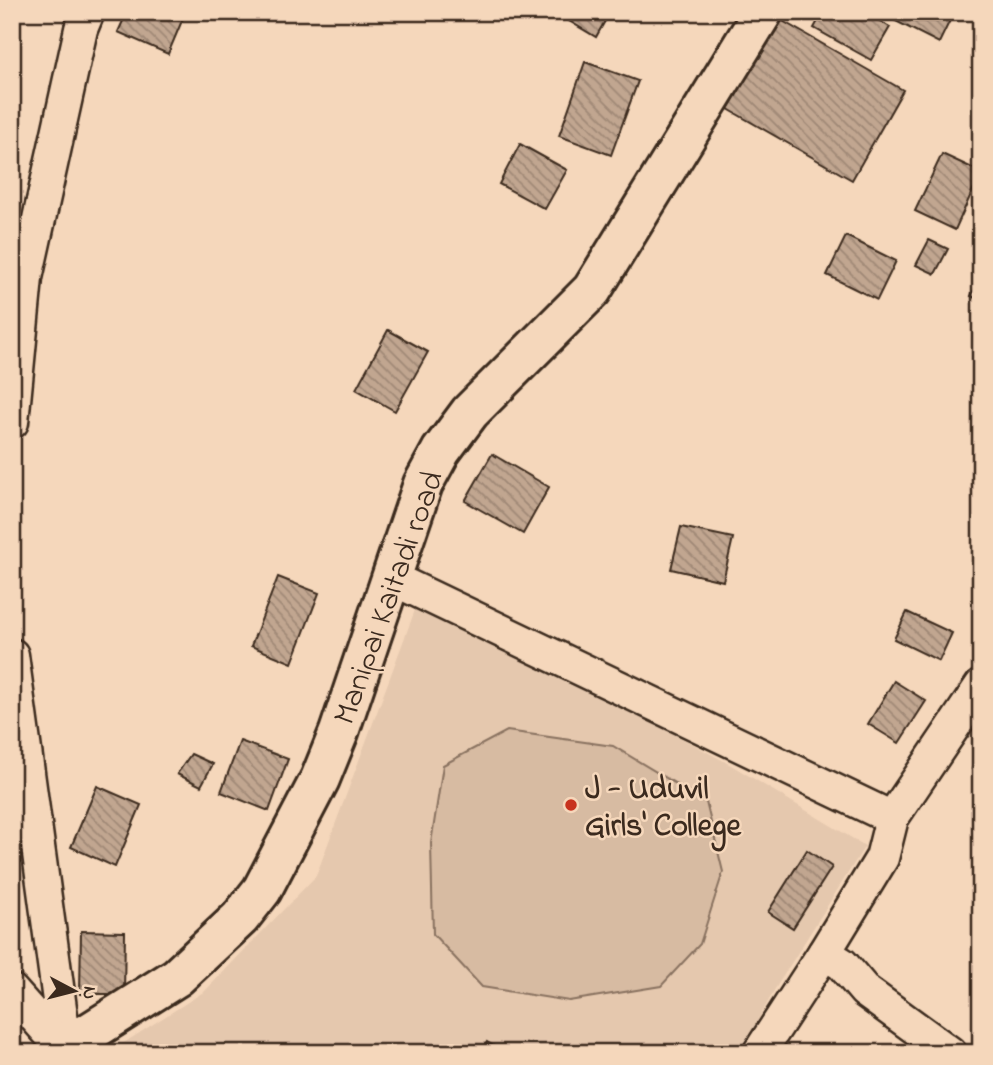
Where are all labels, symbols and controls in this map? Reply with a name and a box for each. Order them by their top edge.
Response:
street label: Manipai Kaitadi road [323,465,458,732]
place label: J - Uduvil Girls' College [585,767,742,852]
marker: J - Uduvil Girls' College [563,797,579,813]
north arrow [38,956,108,1026]
text: N [74,985,103,1001]

